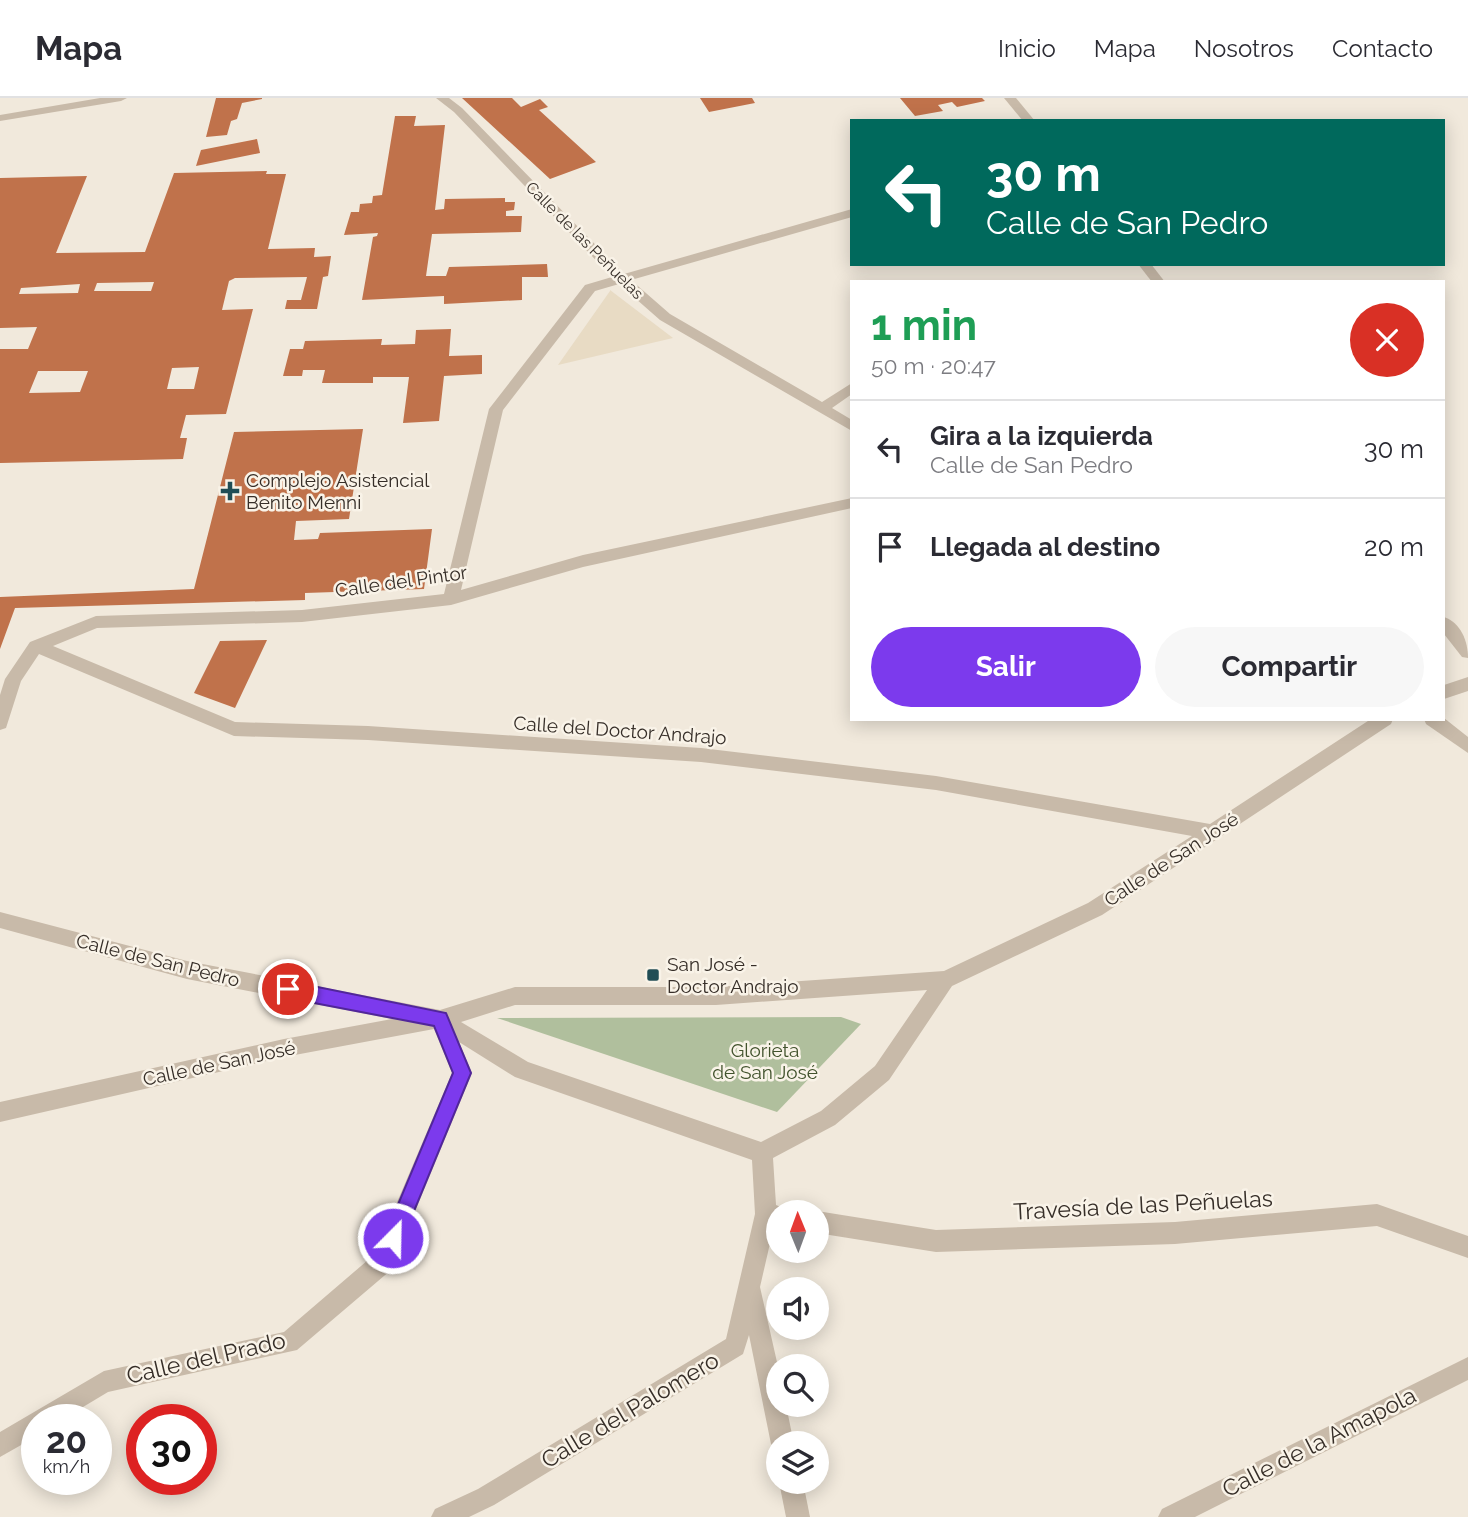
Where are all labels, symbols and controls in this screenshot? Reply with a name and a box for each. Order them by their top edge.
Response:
text: Mapa [35,29,122,68]
text: Inicio [998,34,1056,63]
text: Mapa [1094,34,1156,63]
text: Nosotros [1194,34,1294,63]
text: Contacto [1332,34,1433,63]
text: 30 m [986,145,1101,202]
icon: left [871,147,962,238]
street label: Calle de las Peñuelas [522,178,648,303]
text: Calle de San Pedro [986,204,1268,241]
text: 1 min [871,301,977,350]
button: close [1350,303,1424,377]
text: 50 m · 20:47 [871,352,996,379]
text: Gira a la izquierda [930,421,1153,451]
icon: left [871,430,909,468]
text: 30 m [1364,434,1424,464]
text: Calle de San Pedro [930,451,1133,478]
place label: Complejo Asistencial Benito Menni [246,469,430,513]
marker: Complejo Asistencial Benito Menni [220,481,240,501]
icon: arrive [871,528,909,566]
text: Llegada al destino [930,532,1160,562]
text: 20 m [1364,532,1424,562]
street label: Calle del Pintor [333,561,469,601]
button: Salir [871,627,1141,707]
button: Compartir [1155,627,1424,707]
street label: Calle del Doctor Andrajo [513,712,727,748]
street label: Calle de San José [1100,807,1242,911]
street label: Calle de San Pedro [74,929,242,991]
place label: San José - Doctor Andrajo [667,953,799,997]
pin [258,959,318,1019]
marker: San José - Doctor Andrajo [645,967,661,983]
icon: arrive [269,970,307,1008]
street label: Calle de San José [141,1036,297,1090]
park label: Glorieta de San José [712,1039,818,1083]
street label: Travesía de las Peñuelas [1013,1184,1273,1225]
north arrow [766,1200,830,1264]
map controls [766,1200,829,1494]
position arrow [356,1201,430,1275]
button: sound [766,1277,829,1340]
street label: Calle del Prado [124,1326,288,1389]
street label: Calle del Palomero [536,1346,723,1473]
button: search [766,1354,829,1417]
street label: Calle de la Amapola [1217,1381,1420,1502]
speed limit sign: 30 [126,1404,217,1495]
text: 20 [46,1420,87,1461]
button: layers [766,1431,829,1494]
text: km/h [43,1456,90,1477]

